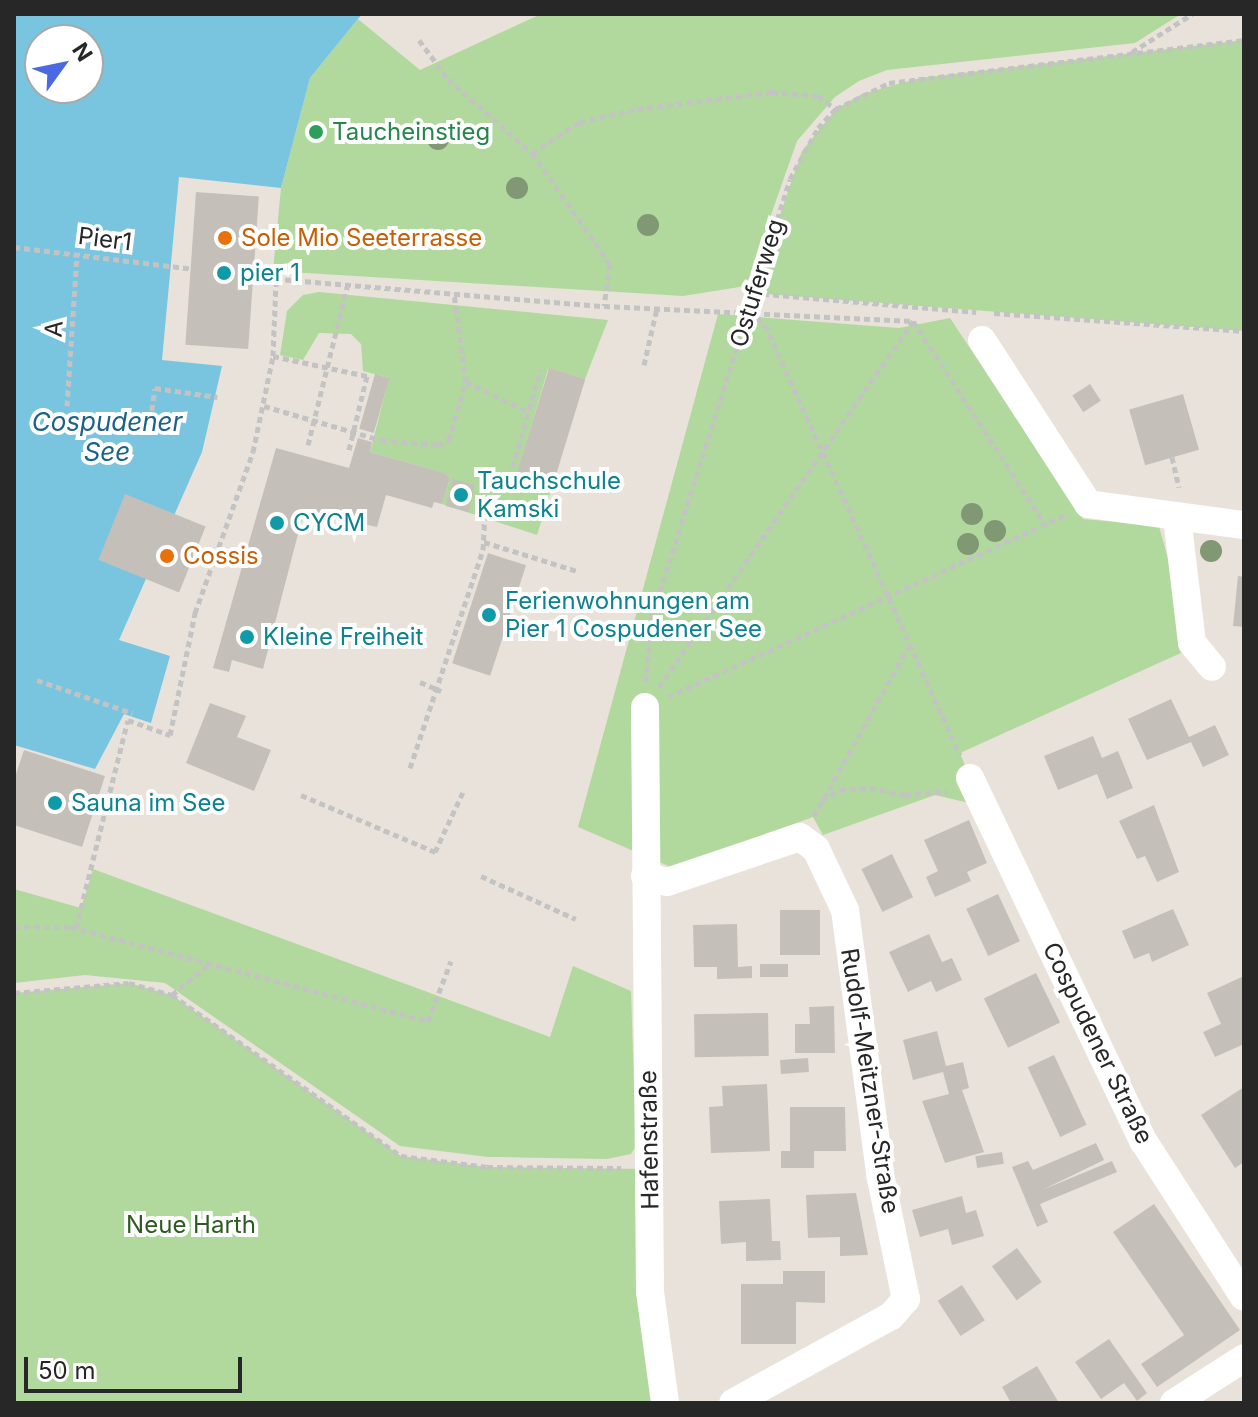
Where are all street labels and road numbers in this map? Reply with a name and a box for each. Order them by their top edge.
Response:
street label: Ostuferweg [724,215,790,351]
street label: Pier1 [76,221,134,257]
street label: A [39,320,69,338]
street label: Cospudener Straße [1037,938,1159,1148]
street label: Rudolf-Meitzner-Straße [835,946,905,1216]
street label: Hafenstraße [633,1070,665,1210]

